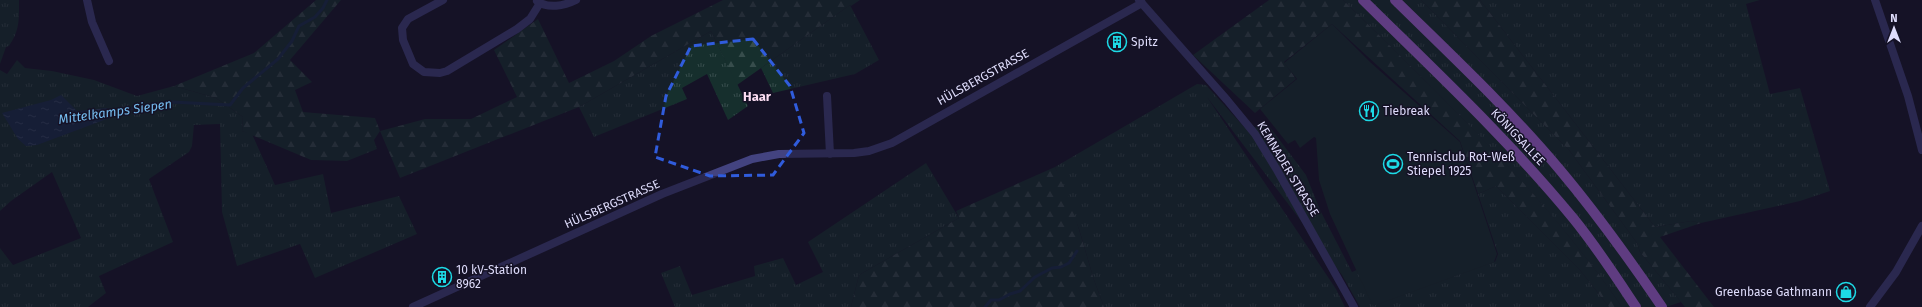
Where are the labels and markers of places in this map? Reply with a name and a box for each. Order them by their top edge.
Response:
building icon: Spitz [1106,31,1128,53]
place label: Spitz [1131,35,1158,49]
restaurant icon: Tiebreak [1358,100,1380,122]
place label: Tiebreak [1383,104,1430,118]
place label: Tennisclub Rot-Weß Stiepel 1925 [1407,150,1515,178]
sports icon: Tennisclub Rot-Weß Stiepel 1925 [1382,153,1404,175]
place label: 10 kV-Station 8962 [456,263,527,291]
building icon: 10 kV-Station 8962 [431,266,453,288]
shop icon: Greenbase Gathmann [1835,281,1857,303]
place label: Greenbase Gathmann [1715,285,1832,299]

